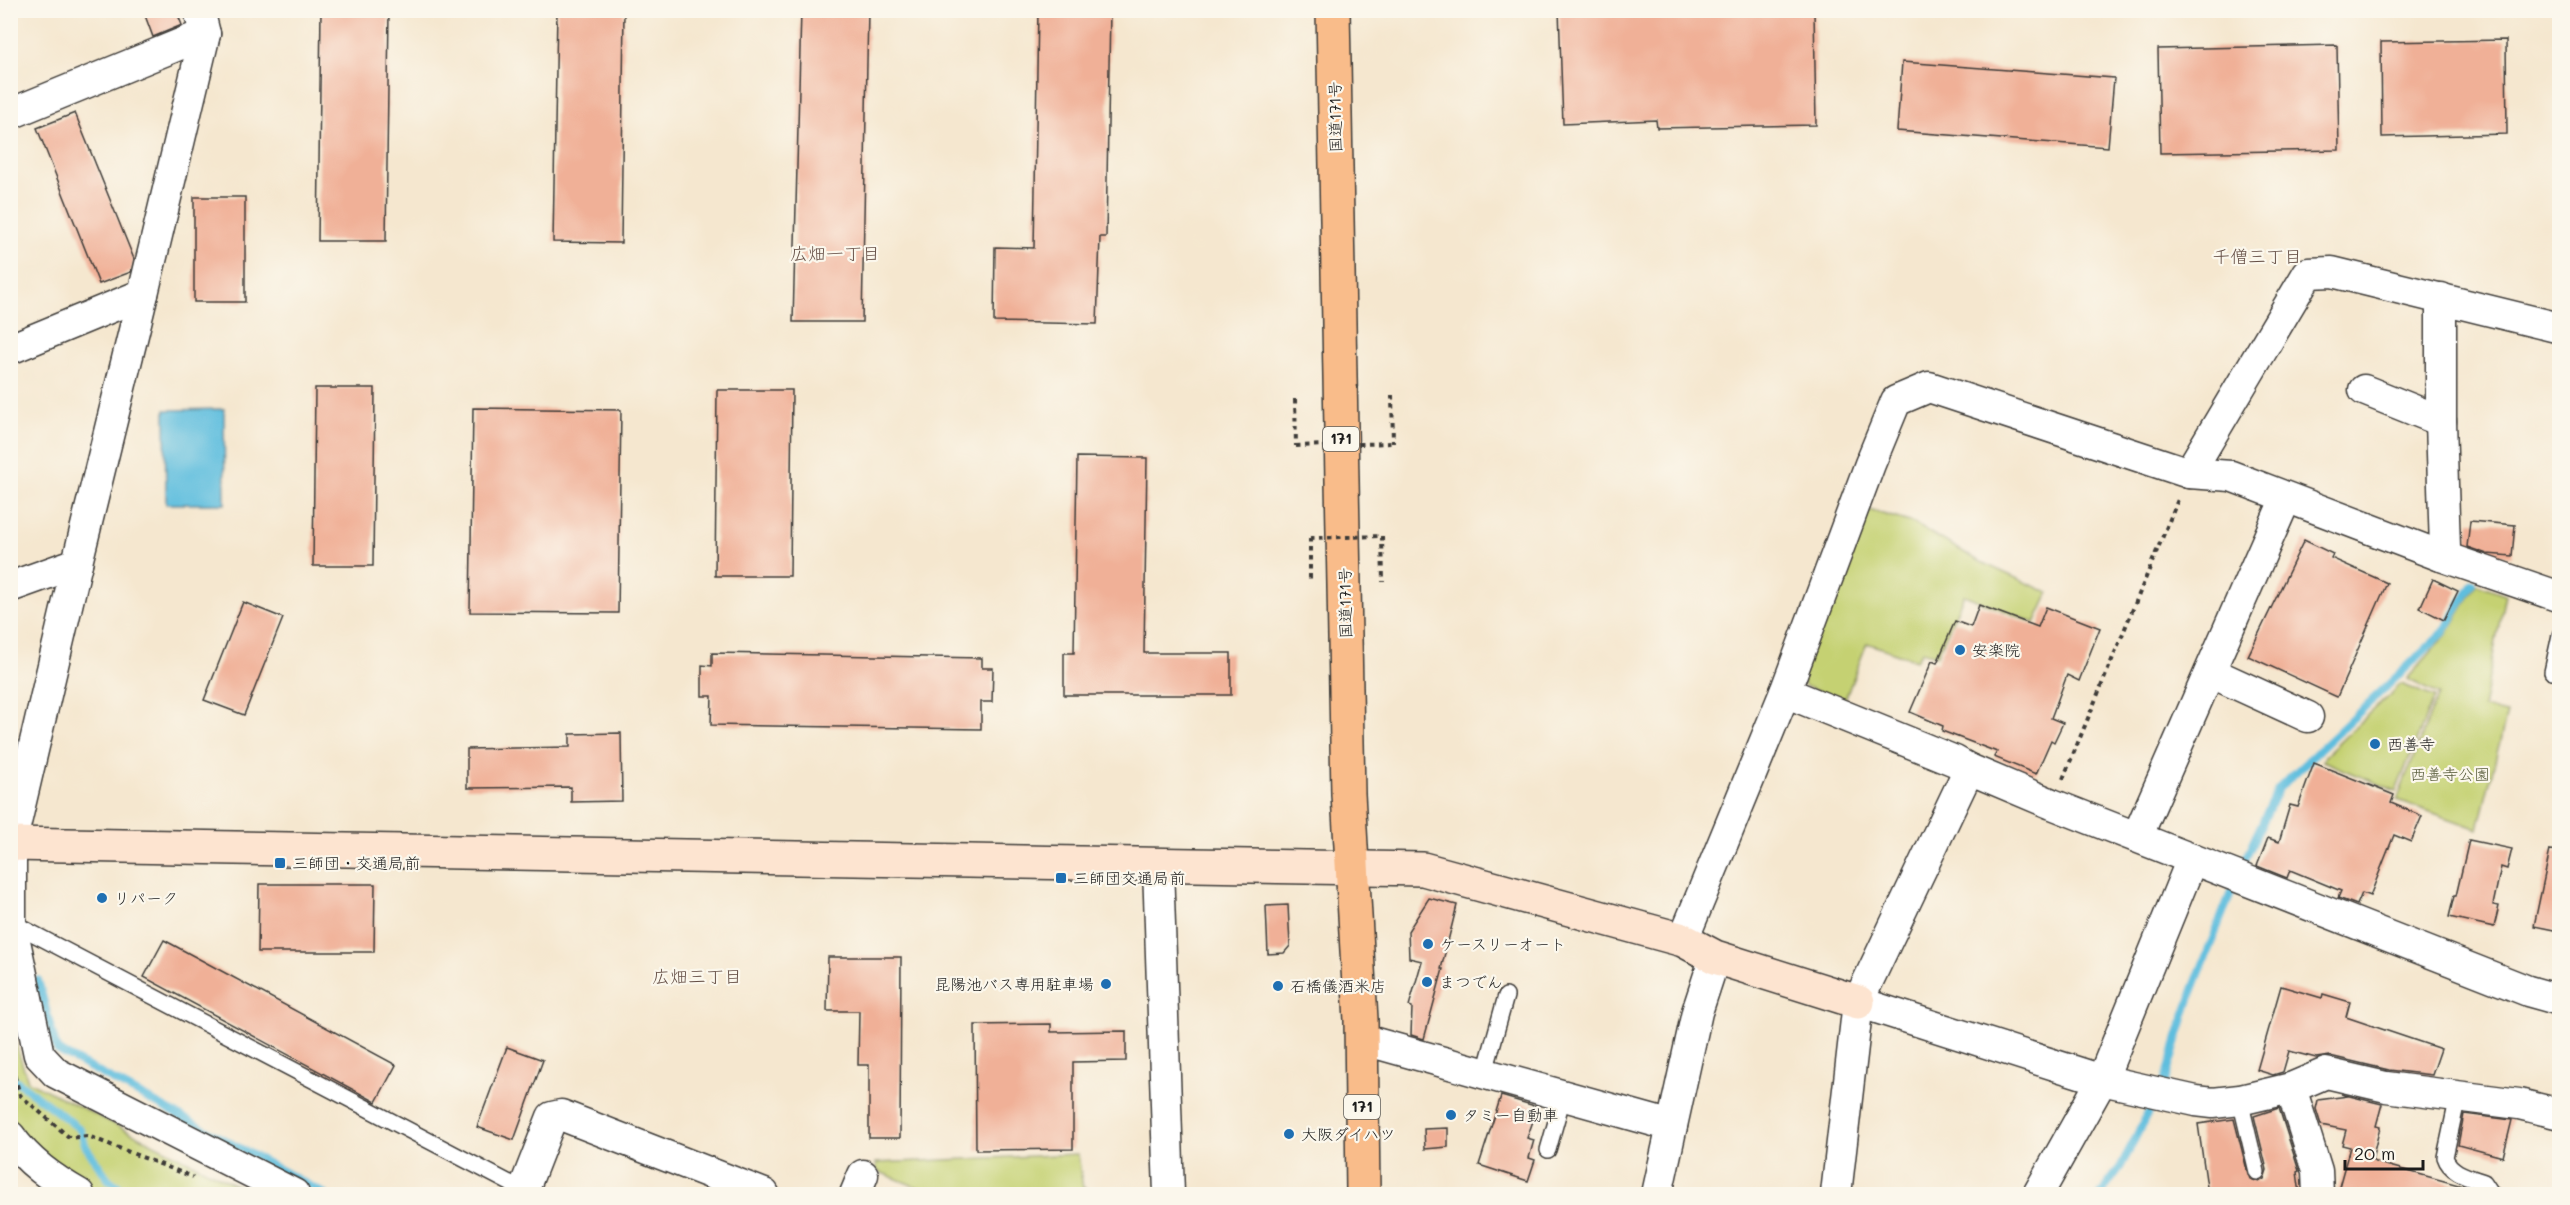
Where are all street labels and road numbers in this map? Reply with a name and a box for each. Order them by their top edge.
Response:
street label: 国道171号 [1323,81,1346,153]
road number: 171 [1323,427,1359,451]
street label: 国道171号 [1333,567,1356,639]
road number: 171 [1344,1095,1380,1119]

